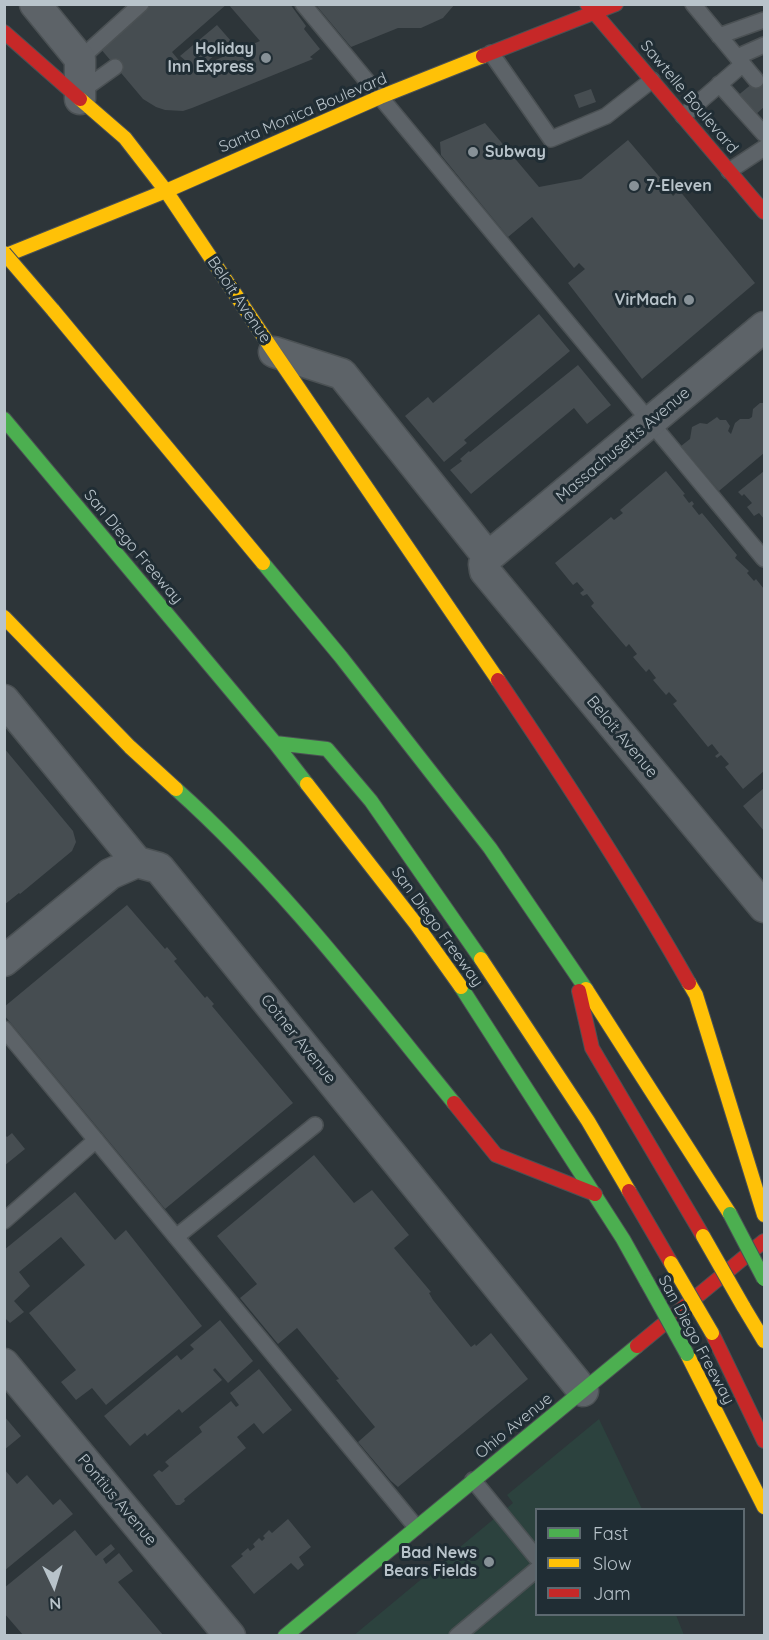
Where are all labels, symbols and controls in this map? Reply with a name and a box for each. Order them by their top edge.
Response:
street label: Sawtelle Boulevard [636,37,742,157]
place label: Holiday Inn Express [168,39,254,77]
marker: Holiday Inn Express [259,51,273,65]
street label: Santa Monica Boulevard [216,69,390,157]
place label: Subway [485,142,546,162]
marker: Subway [466,145,480,159]
place label: 7-Eleven [646,176,712,196]
marker: 7-Eleven [627,179,641,193]
street label: Beloit Avenue [203,253,275,347]
place label: VirMach [615,290,677,310]
marker: VirMach [682,293,696,307]
street label: Massachusetts Avenue [552,383,694,507]
street label: San Diego Freeway [80,486,186,608]
street label: Beloit Avenue [582,692,662,782]
street label: San Diego Freeway [387,863,487,991]
street label: Cotner Avenue [256,991,340,1087]
street label: San Diego Freeway [654,1272,738,1408]
street label: Ohio Avenue [472,1389,556,1463]
street label: Pontius Avenue [73,1451,161,1549]
legend [535,1508,745,1616]
text: Fast [593,1522,628,1545]
place label: Bad News Bears Fields [384,1543,477,1581]
text: Slow [593,1552,631,1575]
marker: Bad News Bears Fields [482,1555,496,1569]
north arrow [24,1556,84,1616]
text: Jam [593,1582,631,1605]
text: N [49,1594,62,1614]

